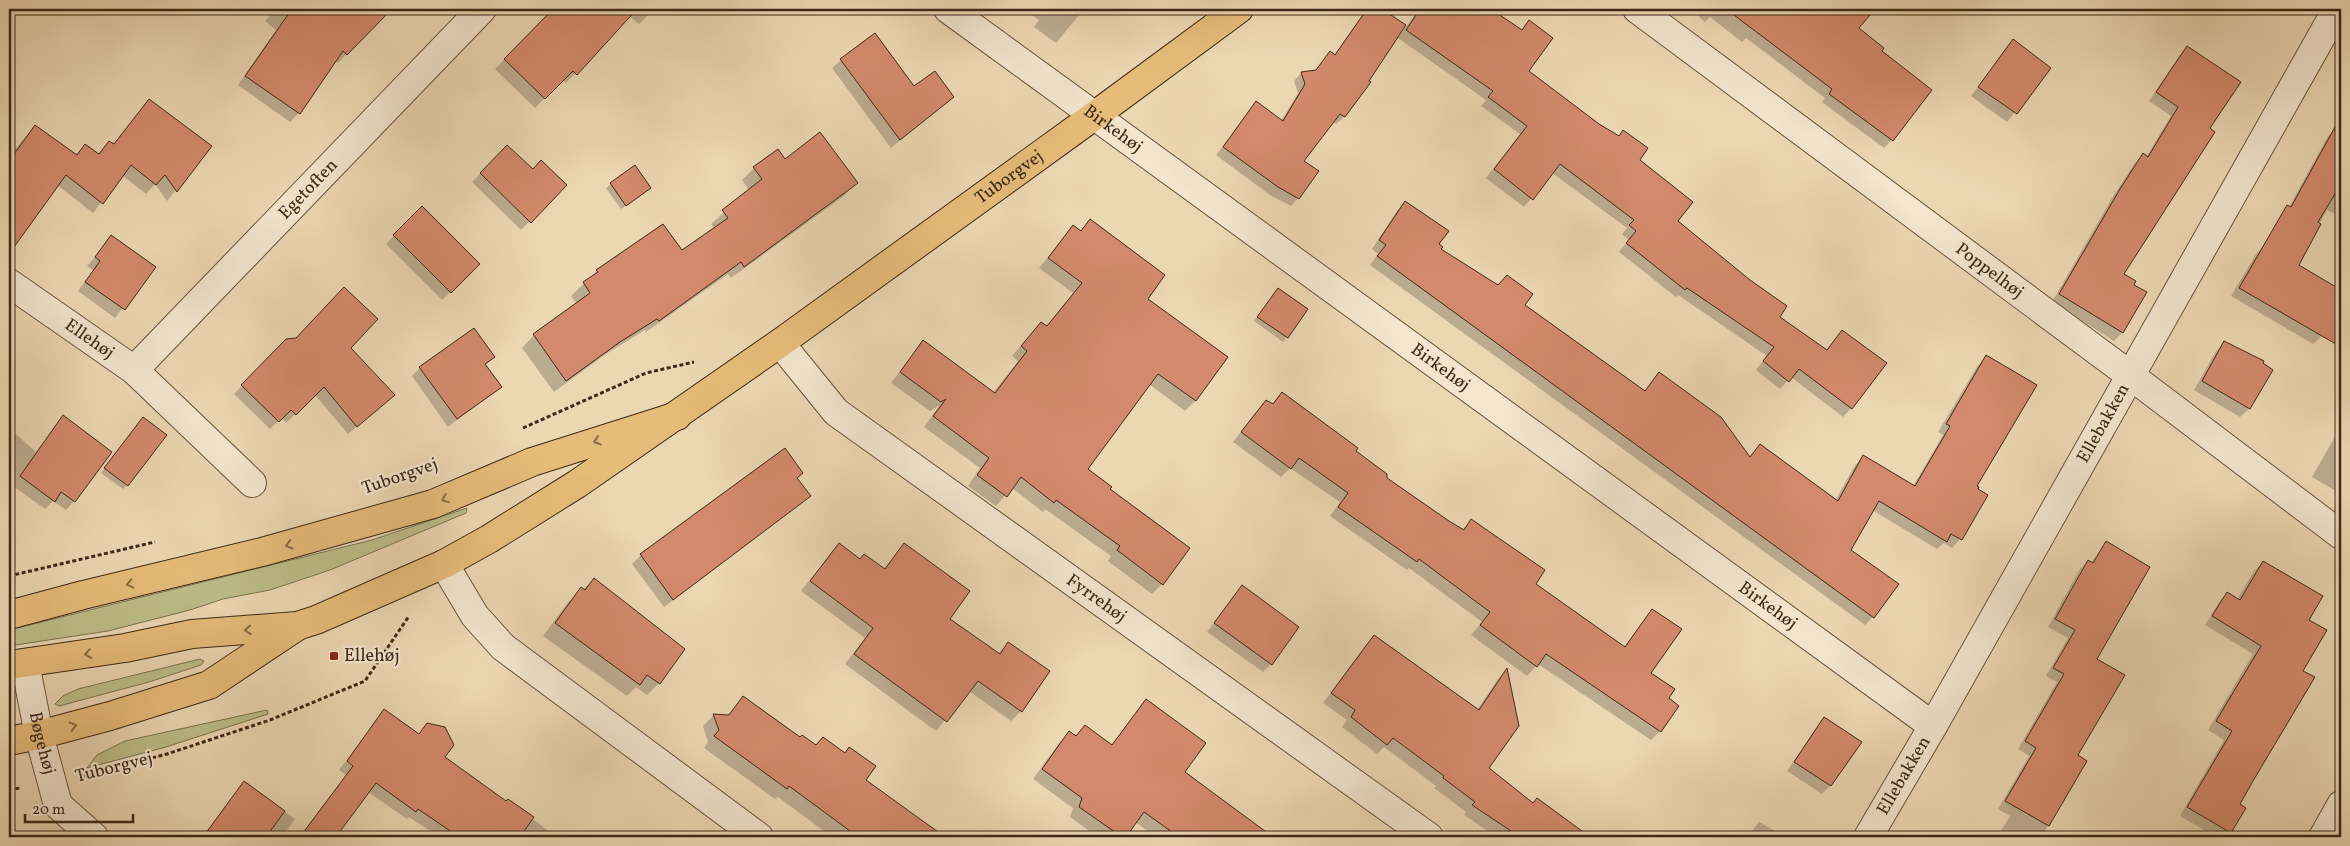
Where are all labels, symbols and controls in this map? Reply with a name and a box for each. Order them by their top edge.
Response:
street label: Birkehøj [1078,99,1148,159]
street label: Tuborgvej [970,144,1049,210]
street label: Egetoften [273,153,344,225]
street label: Poppelhøj [1950,237,2029,305]
street label: Ellehøj [59,313,119,365]
street label: Birkehøj [1406,337,1475,397]
street label: Ellebakken [2071,379,2136,468]
one-way arrow [593,436,601,446]
street label: Tuborgvej [359,452,441,502]
one-way arrow [441,493,450,504]
one-way arrow [286,539,294,549]
street label: Fyrrehøj [1061,568,1131,629]
street label: Birkehøj [1733,576,1803,636]
one-way arrow [126,578,135,589]
one-way arrow [244,624,252,635]
place label: Ellehøj [344,644,400,669]
one-way arrow [84,648,92,658]
marker: Ellehøj [328,650,340,662]
street label: Bøgehøj [22,710,62,777]
one-way arrow [69,721,78,732]
street label: Ellebakken [1871,731,1937,820]
street label: Tuborgvej [73,746,155,790]
scale bar [25,791,132,823]
text: 20 m [32,800,65,821]

